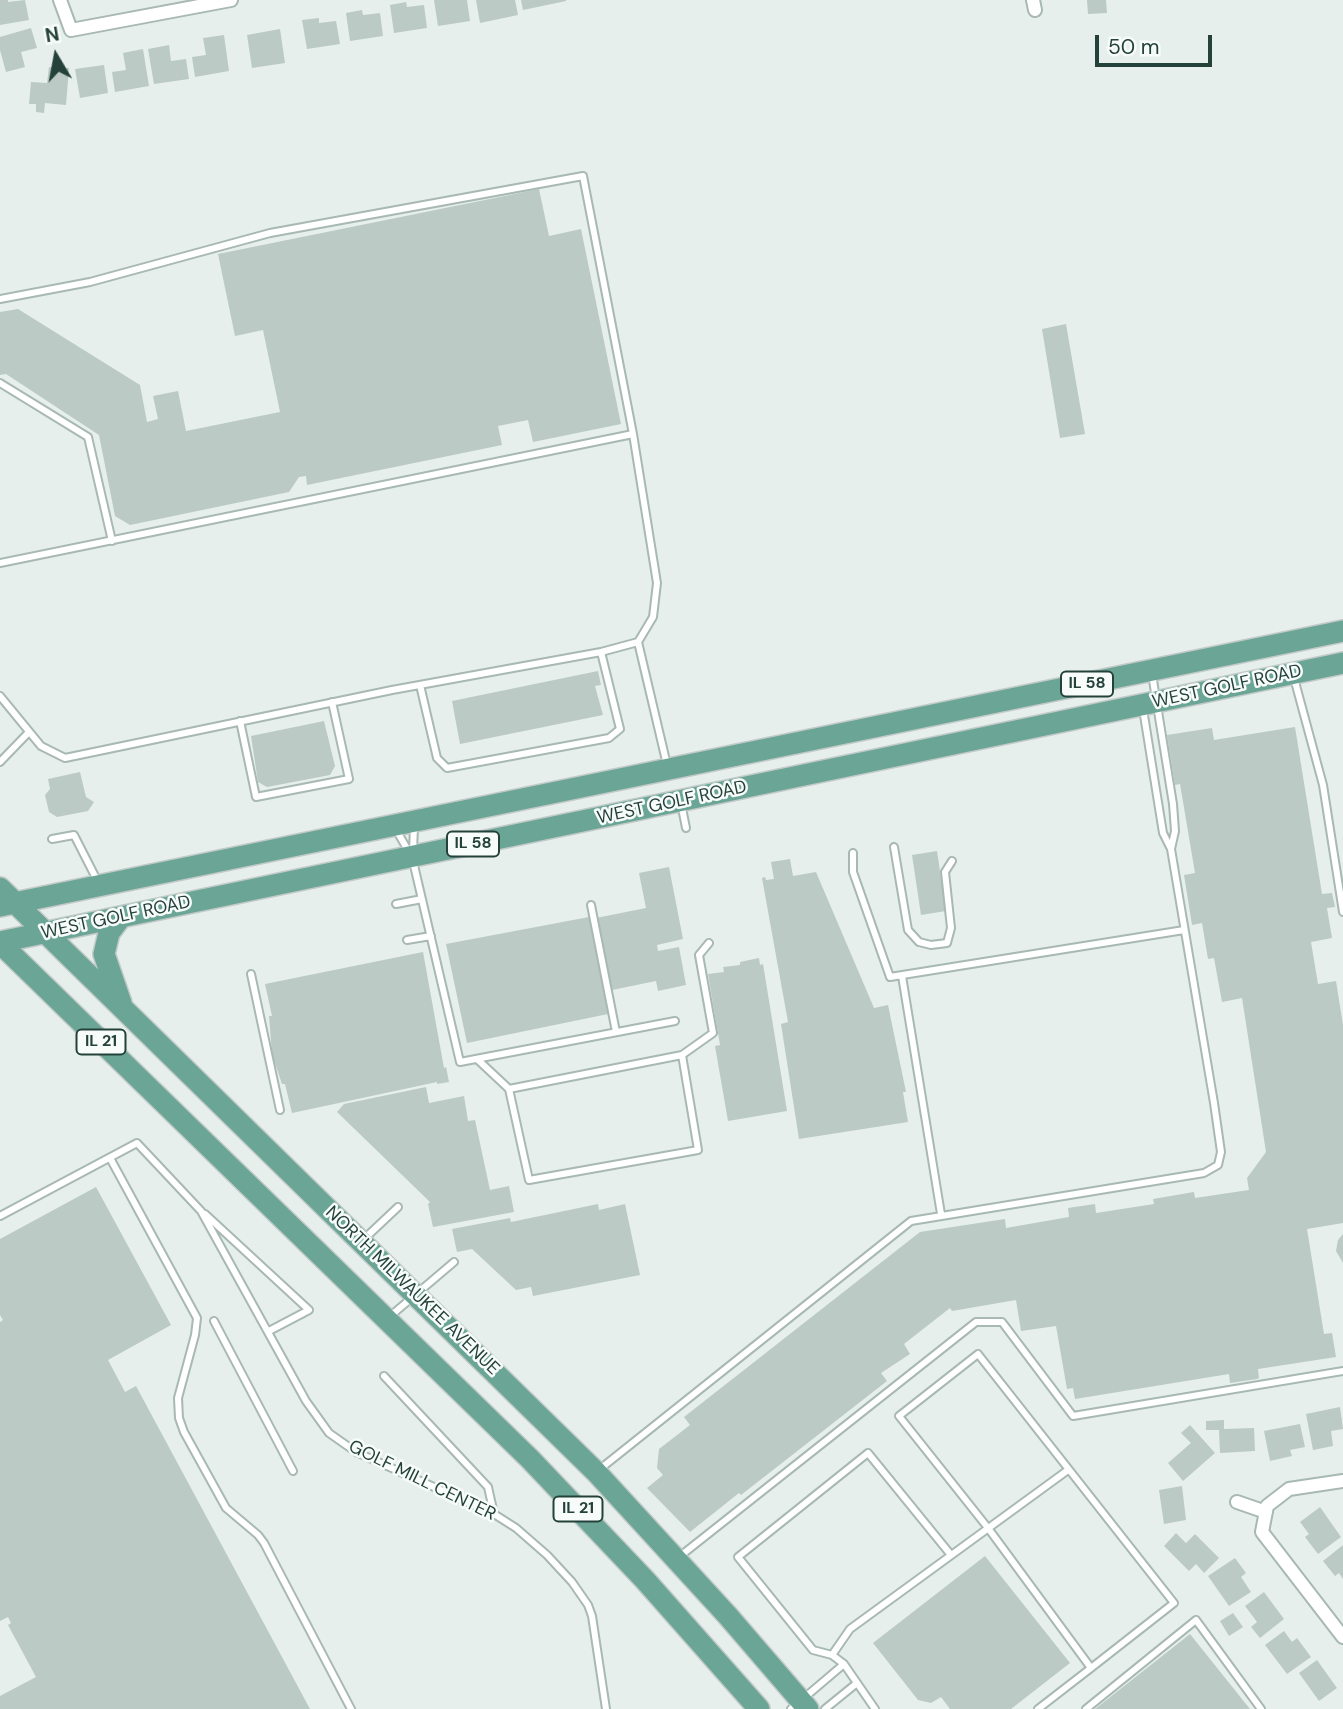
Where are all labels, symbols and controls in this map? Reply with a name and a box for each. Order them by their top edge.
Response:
north arrow [21,21,91,91]
text: N [43,21,61,48]
scale bar [1098,21,1215,65]
text: 50 m [1108,33,1159,61]
street label: WEST GOLF ROAD [1150,661,1304,713]
road number: IL 58 [1061,671,1113,696]
street label: WEST GOLF ROAD [595,777,749,829]
road number: IL 58 [447,832,499,856]
street label: WEST GOLF ROAD [39,892,193,944]
road number: IL 21 [76,1030,126,1054]
street label: NORTH MILWAUKEE AVENUE [320,1202,504,1380]
street label: GOLF MILL CENTER [345,1436,499,1526]
road number: IL 21 [554,1497,602,1522]

